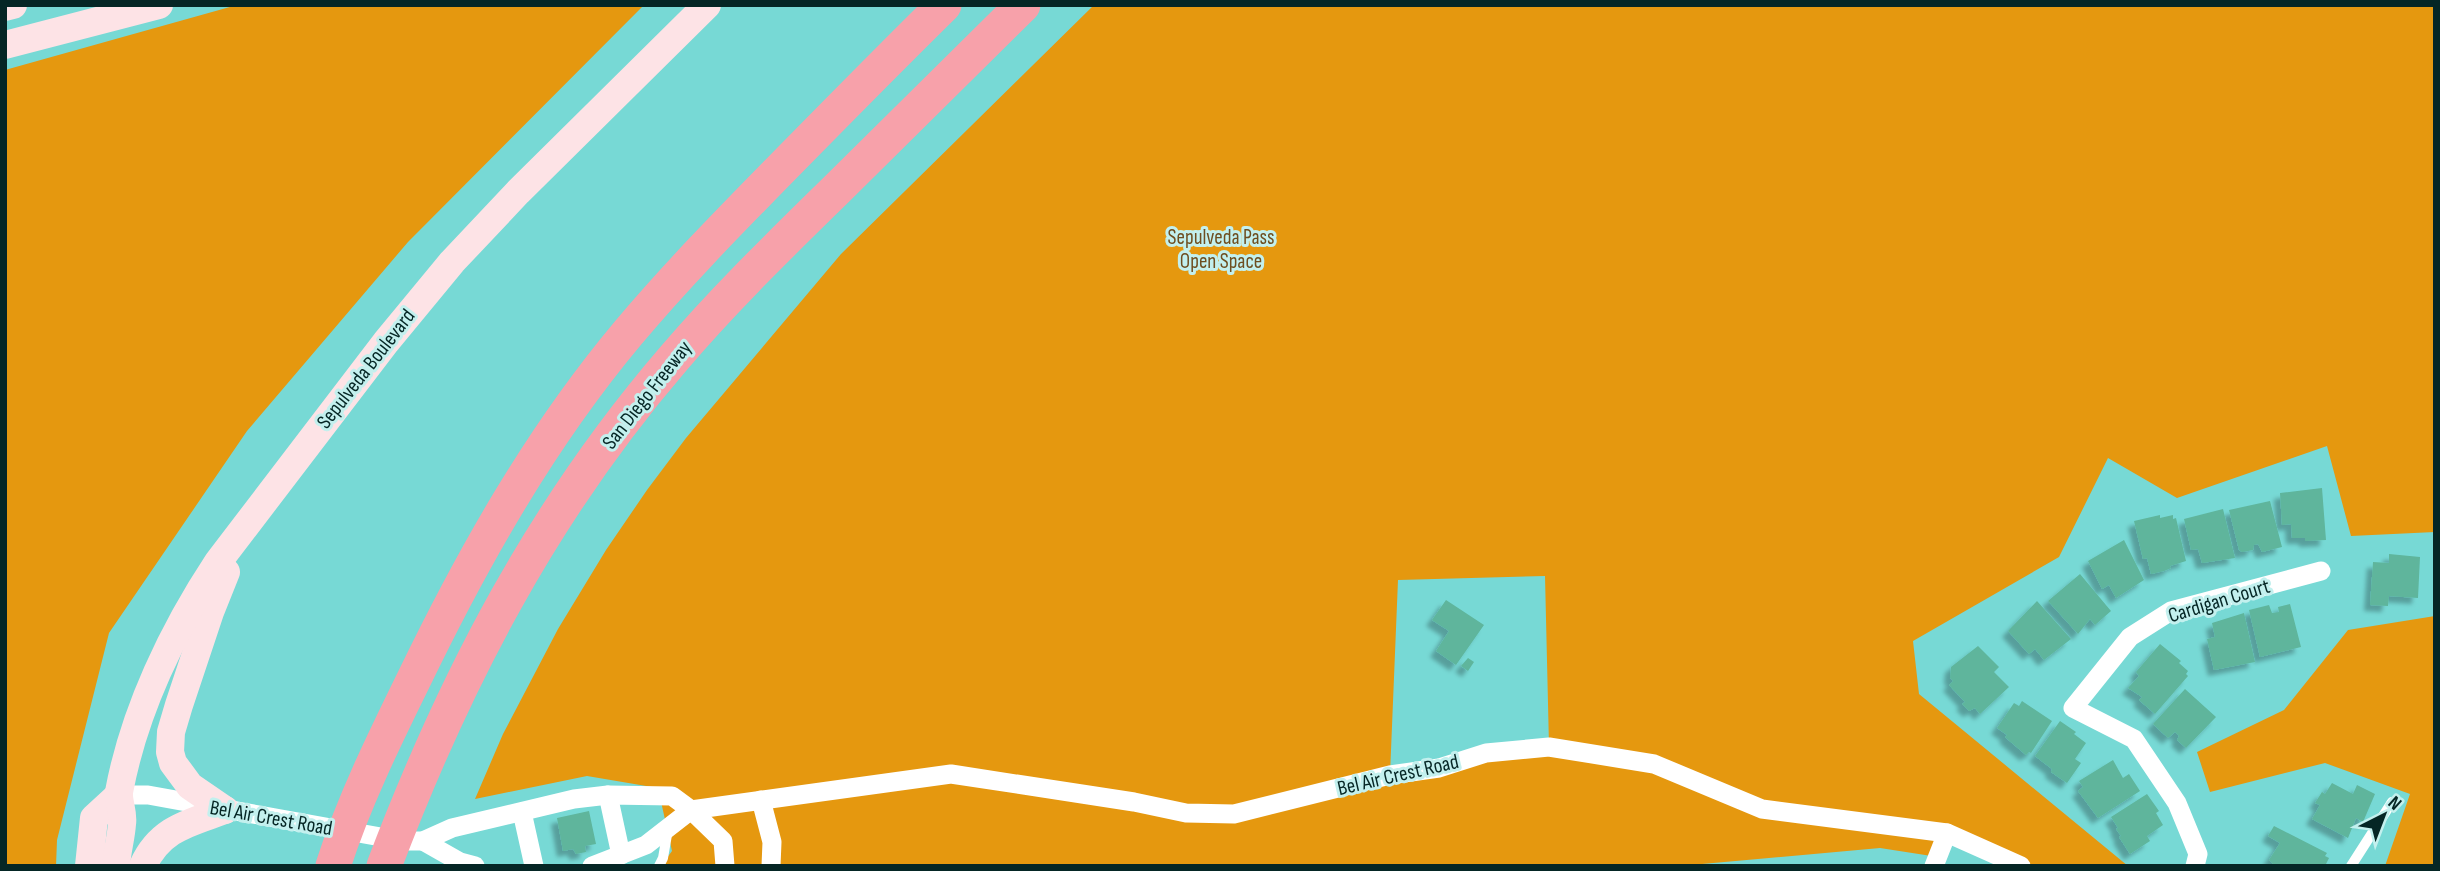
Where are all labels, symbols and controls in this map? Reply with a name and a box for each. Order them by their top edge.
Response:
park label: Sepulveda Pass Open Space [1168,225,1274,274]
street label: Sepulveda Boulevard [312,304,420,434]
street label: San Diego Freeway [597,336,697,454]
street label: Cardigan Court [2165,574,2273,628]
street label: Bel Air Crest Road [1335,749,1461,801]
north arrow [2349,780,2419,850]
text: N [2383,792,2406,815]
street label: Bel Air Crest Road [208,795,334,841]

